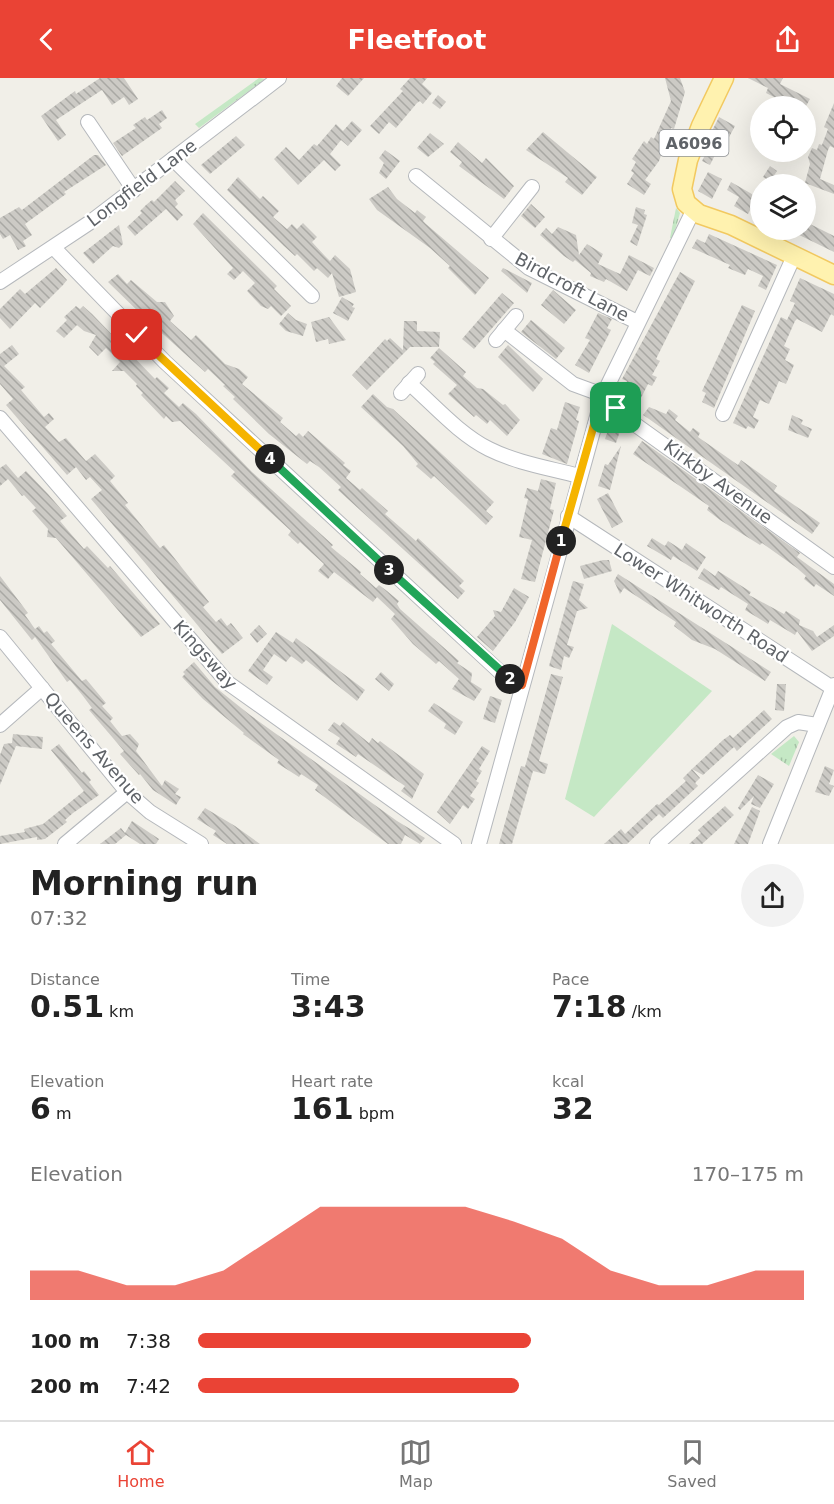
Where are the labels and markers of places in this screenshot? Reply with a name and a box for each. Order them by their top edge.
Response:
pin [111,309,162,360]
pin [590,382,641,433]
pin: 4 [255,444,285,474]
pin: 1 [546,526,576,556]
pin: 3 [374,555,404,585]
pin: 2 [495,664,525,694]

